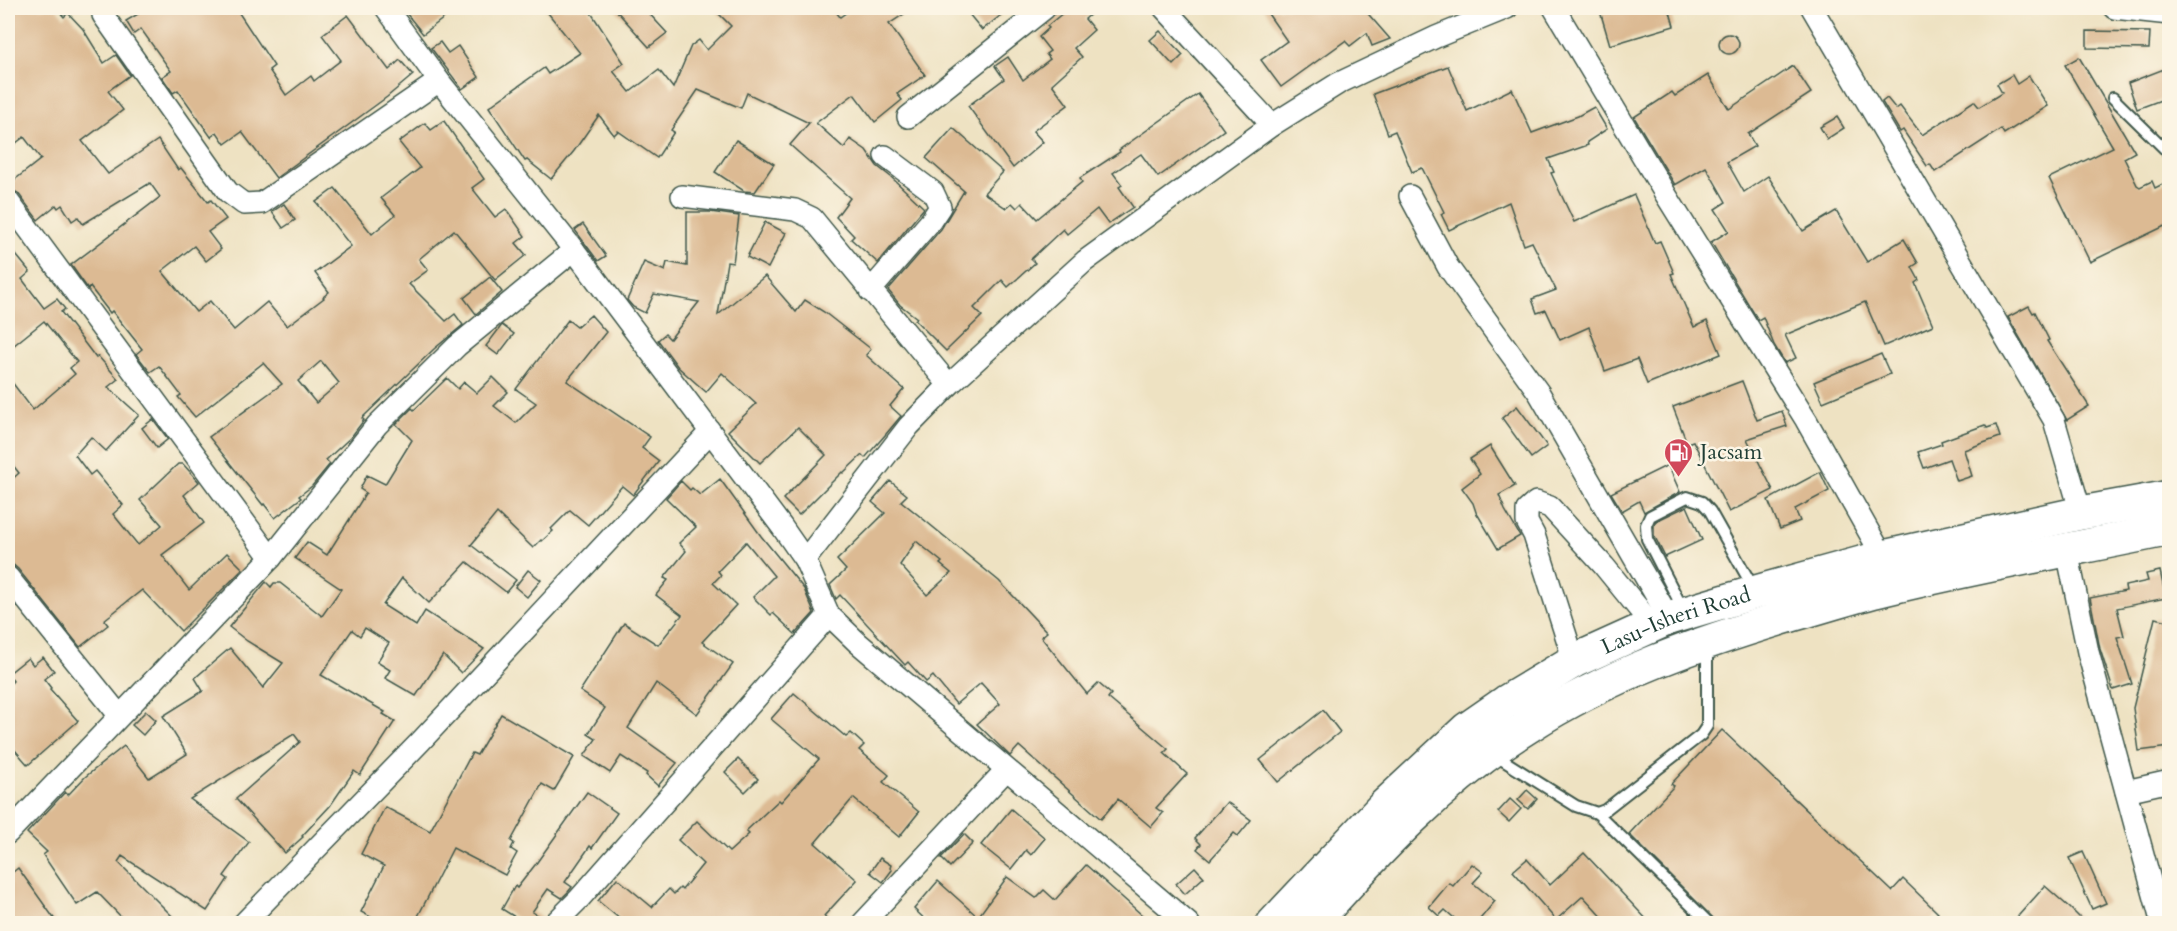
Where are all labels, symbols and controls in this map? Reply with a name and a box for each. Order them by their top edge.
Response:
fuel station icon: Jacsam [1663,436,1695,478]
place label: Jacsam [1697,437,1763,467]
street label: Lasu-Isheri Road [1596,579,1754,662]

